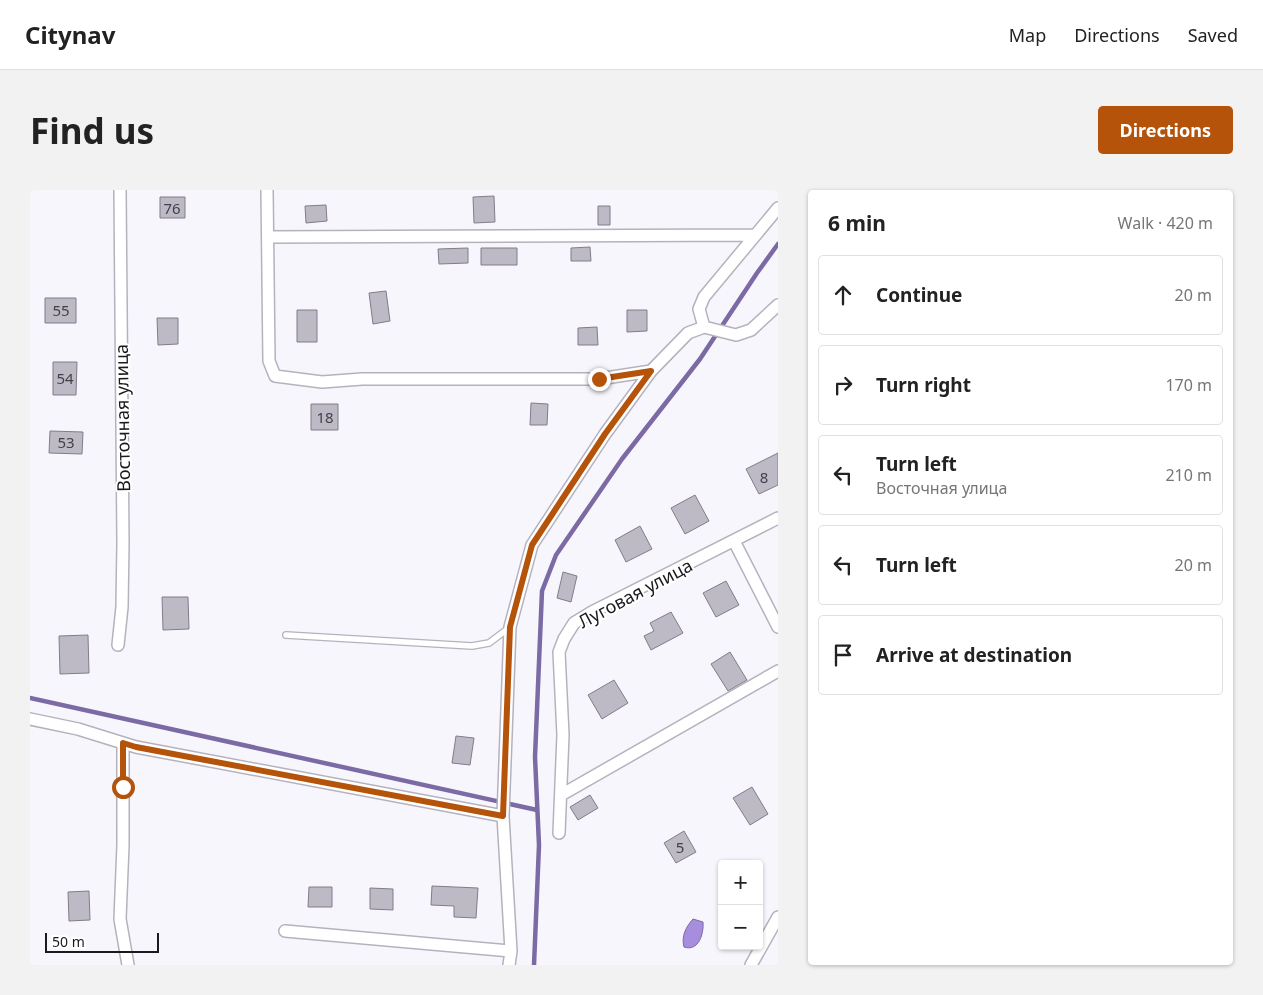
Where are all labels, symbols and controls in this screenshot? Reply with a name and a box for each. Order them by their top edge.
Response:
text: Citynav [25,18,115,51]
text: Map [1009,23,1046,47]
text: Directions [1074,23,1160,47]
text: Saved [1188,23,1238,47]
button: Directions [1098,106,1233,154]
text: Find us [30,107,154,154]
house number: 76 [163,198,181,218]
text: 6 min [828,209,886,237]
text: Walk · 420 m [1118,212,1213,234]
icon: ahead [829,281,857,309]
text: Continue [876,282,962,308]
text: 20 m [1175,284,1212,306]
house number: 55 [52,300,70,320]
street label: Восточная улица [109,344,135,492]
house number: 54 [56,368,74,388]
route end [588,368,611,391]
icon: right [829,371,857,399]
text: Turn right [876,372,971,398]
text: 170 m [1165,374,1212,396]
house number: 18 [316,407,334,427]
house number: 53 [57,432,75,452]
text: Turn left [876,451,957,477]
icon: left [829,461,857,489]
text: 210 m [1165,464,1212,486]
house number: 8 [760,467,768,487]
text: Восточная улица [876,477,1007,499]
icon: left [829,551,857,579]
text: Turn left [876,552,957,578]
street label: Луговая улица [574,553,696,633]
text: 20 m [1175,554,1212,576]
icon: arrive [829,641,857,669]
text: Arrive at destination [876,642,1072,668]
route start [112,776,135,799]
house number: 5 [676,837,684,857]
map controls [718,860,763,950]
button: + [718,860,763,905]
button: − [718,905,763,950]
scale bar [45,930,159,953]
text: 50 m [52,932,85,951]

